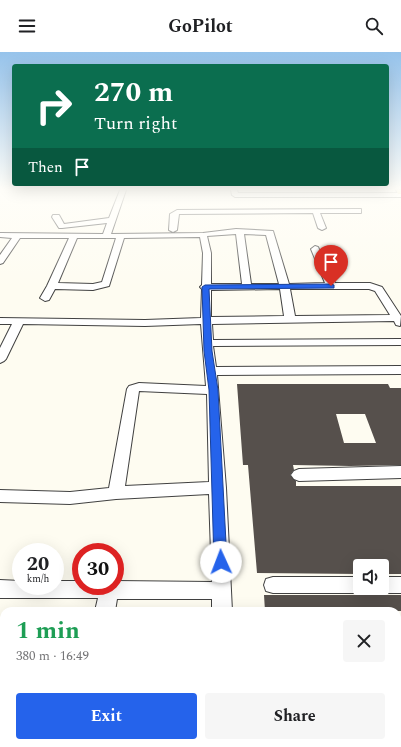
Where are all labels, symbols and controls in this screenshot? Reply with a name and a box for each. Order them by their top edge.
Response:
text: GoPilot [168,13,233,40]
icon: menu [16,15,38,37]
icon: search [363,15,385,37]
text: 270 m [94,71,173,114]
icon: right [28,80,80,132]
text: Turn right [94,110,177,137]
text: Then [28,156,63,179]
icon: arrive [71,156,93,178]
pin [314,245,348,286]
icon: arrive [320,251,342,273]
position arrow [200,541,242,583]
speed limit sign: 30 [72,543,124,595]
text: 20 [27,549,49,579]
map controls [353,559,389,595]
button: sound [353,559,389,595]
text: km/h [27,571,49,587]
text: 1 min [16,613,80,649]
button: close [343,620,385,662]
text: 380 m · 16:49 [16,646,89,666]
button: Exit [16,693,197,739]
button: Share [205,693,385,739]

